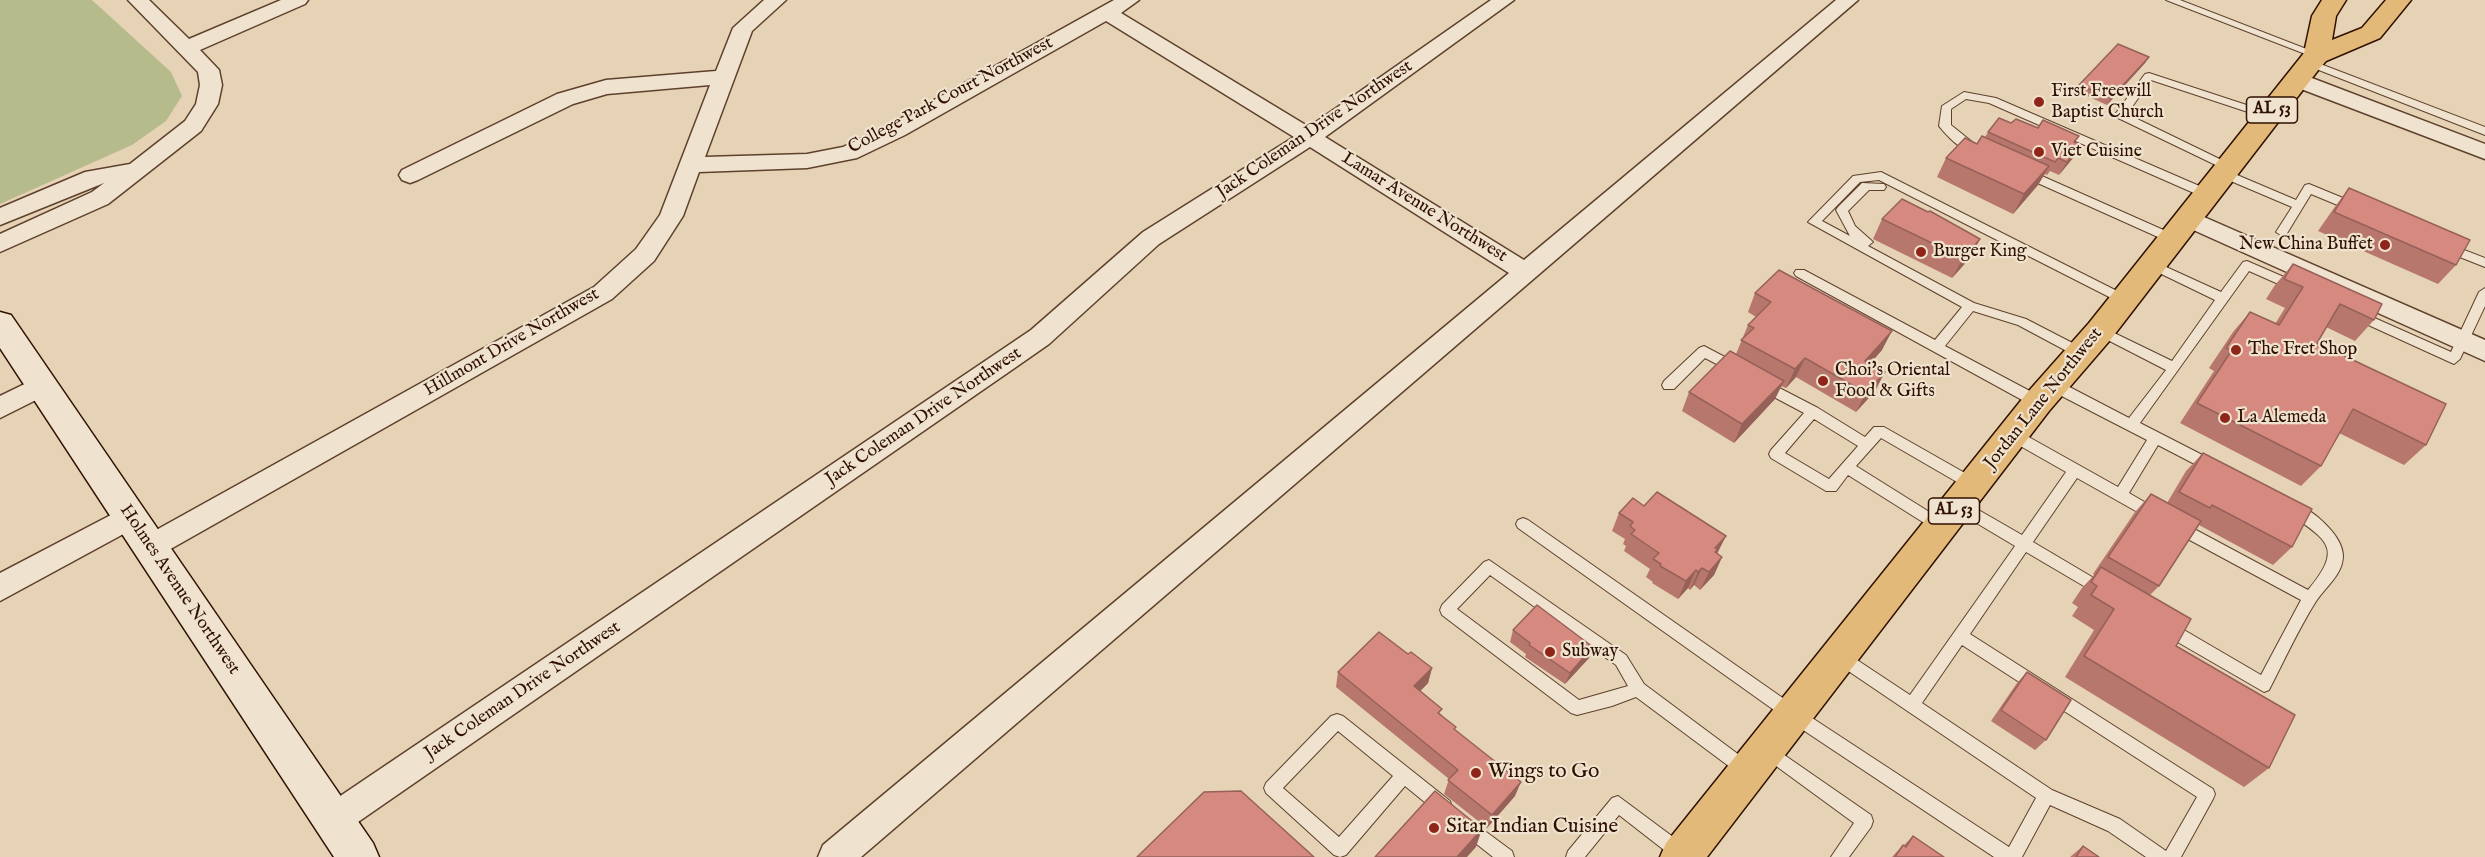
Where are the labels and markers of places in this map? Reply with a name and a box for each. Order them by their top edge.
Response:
place label: First Freewill Baptist Church [2051,81,2163,124]
marker: First Freewill Baptist Church [2032,95,2046,109]
place label: Viet Cuisine [2051,141,2142,163]
marker: Viet Cuisine [2032,145,2046,159]
place label: New China Buffet [2239,234,2373,256]
marker: New China Buffet [2378,238,2392,252]
place label: Burger King [1933,241,2027,263]
marker: Burger King [1914,245,1928,259]
place label: The Fret Shop [2248,339,2357,361]
marker: The Fret Shop [2229,343,2243,357]
place label: Choi's Oriental Food & Gifts [1835,360,1950,403]
marker: Choi's Oriental Food & Gifts [1816,374,1830,388]
place label: La Alemeda [2237,407,2326,429]
marker: La Alemeda [2218,411,2232,425]
place label: Subway [1562,641,1618,663]
marker: Subway [1543,645,1557,659]
place label: Wings to Go [1488,760,1599,786]
marker: Wings to Go [1469,766,1483,780]
place label: Sitar Indian Cuisine [1446,815,1618,841]
marker: Sitar Indian Cuisine [1427,821,1441,835]

